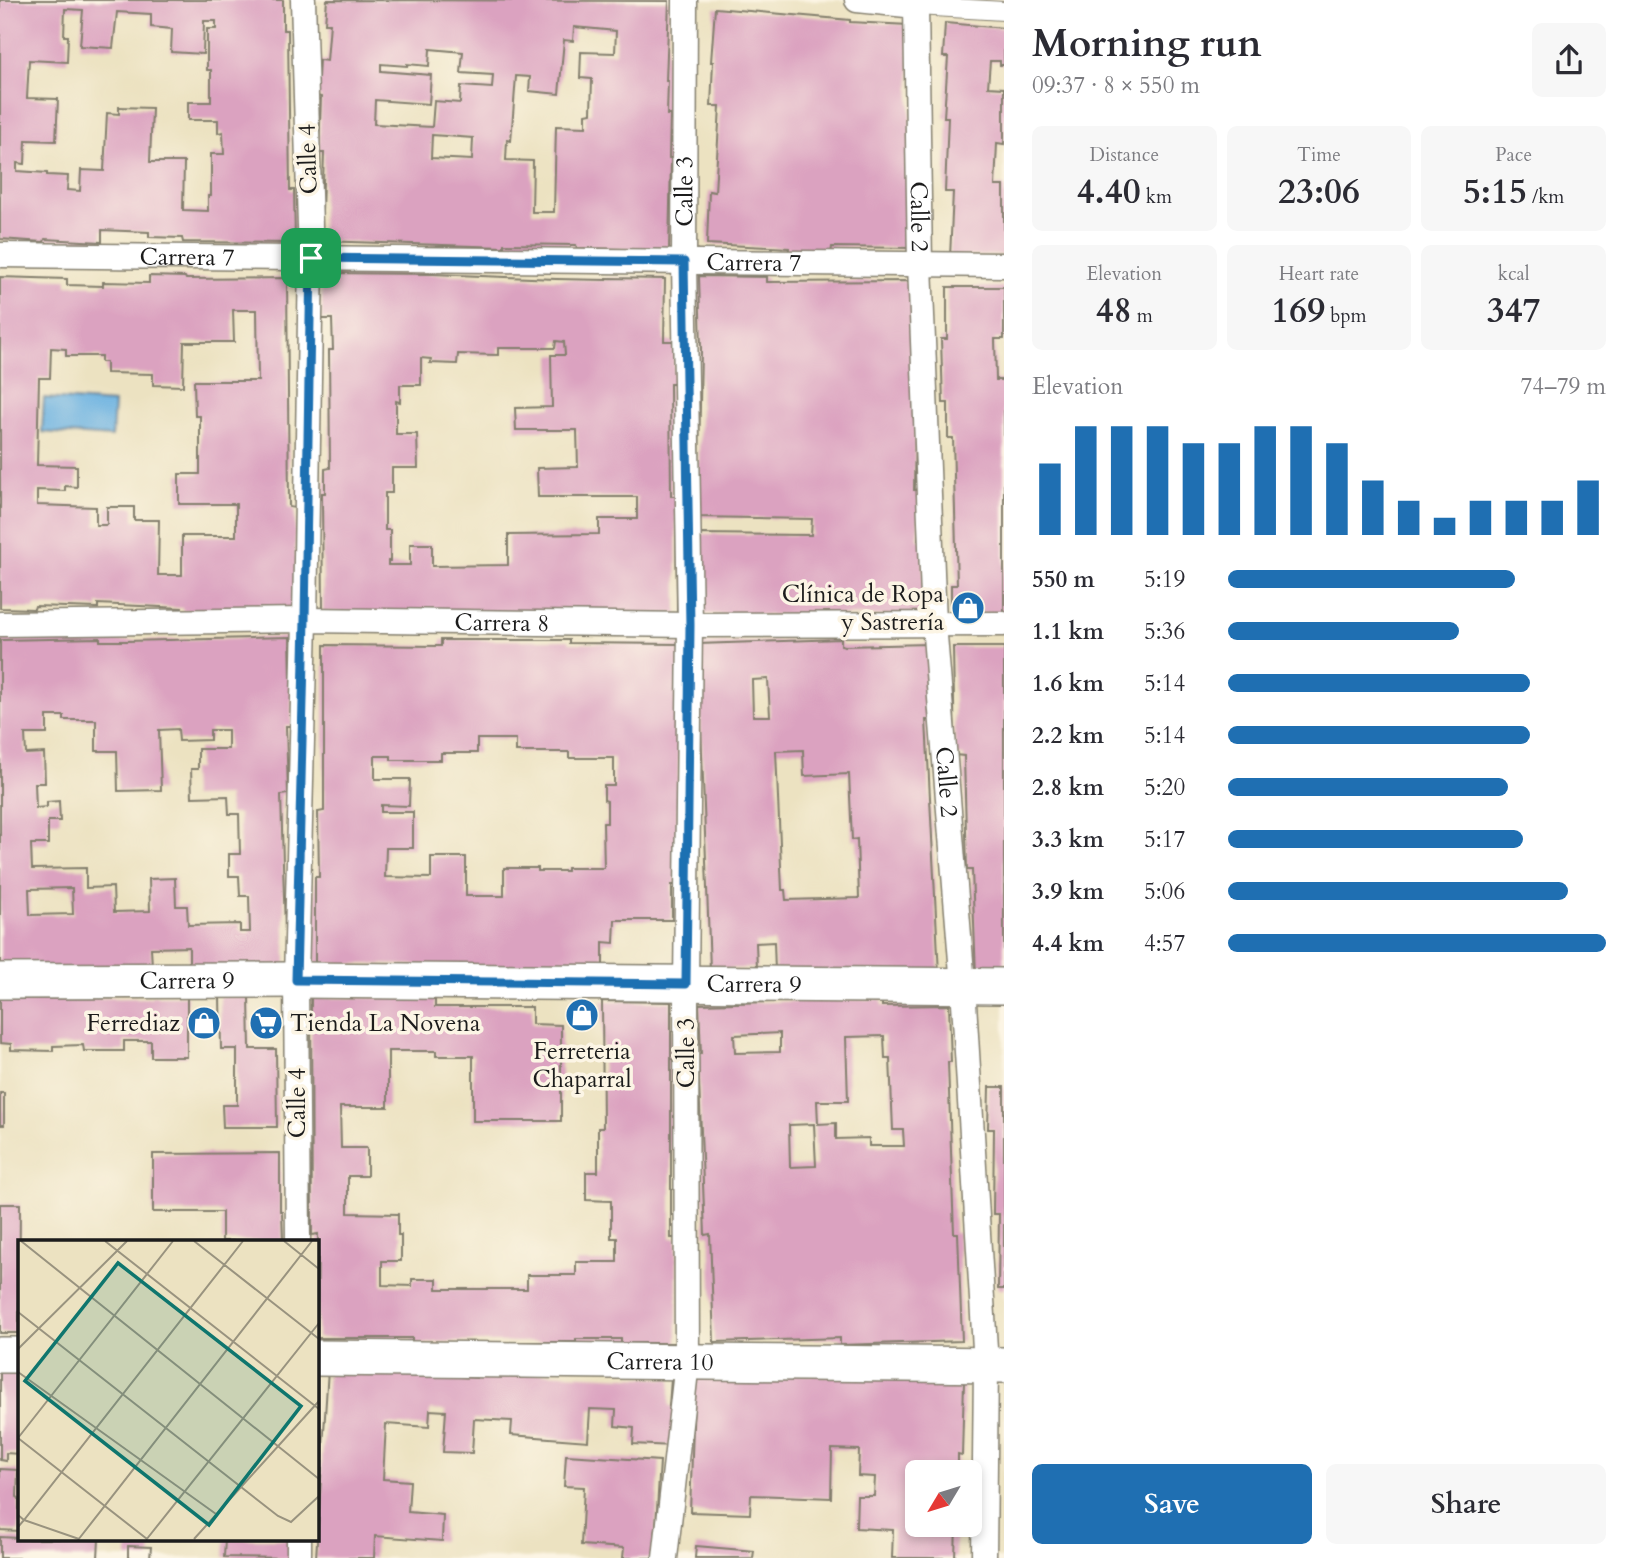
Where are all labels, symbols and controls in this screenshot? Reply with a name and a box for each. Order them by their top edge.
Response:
text: Morning run [1032,18,1262,70]
button: share [1532,23,1606,97]
text: 09:37 · 8 × 550 m [1032,70,1200,101]
street label: Calle 4 [290,123,326,195]
text: Distance [1090,142,1159,168]
text: Time [1297,142,1341,168]
text: Pace [1495,142,1532,168]
street label: Calle 3 [668,156,701,227]
text: 4.40 [1077,168,1141,216]
text: 23:06 [1278,168,1360,216]
text: 5:15 [1463,168,1527,216]
street label: Calle 2 [902,181,936,252]
text: km [1141,184,1172,210]
text: /km [1527,184,1564,210]
pin [281,228,341,288]
icon: arrive [292,239,330,277]
street label: Carrera 7 [139,240,235,274]
street label: Carrera 7 [706,246,802,279]
text: Elevation [1087,261,1162,287]
text: Heart rate [1279,261,1359,287]
text: kcal [1498,261,1530,287]
text: 48 [1096,287,1132,335]
text: 169 [1271,287,1325,335]
text: 347 [1487,287,1541,335]
text: m [1132,303,1153,329]
text: bpm [1325,303,1367,329]
text: Elevation [1032,371,1123,402]
text: 74–79 m [1521,371,1606,402]
text: 550 m [1032,564,1095,595]
text: 5:19 [1144,564,1185,595]
place label: Clínica de Ropa y Sastrería [782,578,945,639]
shop icon: Clínica de Ropa y Sastrería [949,589,987,627]
street label: Carrera 8 [454,605,550,640]
text: 1.1 km [1032,616,1104,647]
text: 5:36 [1144,616,1185,647]
text: 1.6 km [1032,668,1104,699]
text: 5:14 [1144,668,1185,699]
text: 2.2 km [1032,720,1104,751]
text: 5:14 [1144,720,1185,751]
street label: Calle 2 [927,745,966,818]
text: 2.8 km [1032,772,1104,803]
text: 5:20 [1144,772,1185,803]
text: 3.3 km [1032,824,1104,855]
text: 5:17 [1144,824,1185,855]
text: 3.9 km [1032,876,1104,907]
text: 5:06 [1144,876,1185,907]
text: 4.4 km [1032,928,1104,959]
text: 4:57 [1144,928,1185,959]
street label: Carrera 9 [139,964,235,997]
street label: Carrera 9 [706,967,802,1001]
shop icon: Ferreteria Chaparral [563,996,601,1034]
shop icon: Ferrediaz [185,1004,223,1042]
supermarket icon: Tienda La Novena [247,1004,285,1042]
place label: Ferrediaz [86,1007,180,1040]
place label: Tienda La Novena [290,1007,481,1040]
street label: Calle 3 [670,1018,703,1088]
place label: Ferreteria Chaparral [532,1035,632,1096]
street label: Calle 4 [281,1068,314,1138]
inset map [18,1240,318,1540]
street label: Carrera 10 [606,1344,714,1379]
north arrow [905,1460,982,1536]
map controls [905,1460,982,1537]
button: Save [1032,1464,1312,1544]
button: Share [1326,1464,1606,1544]

